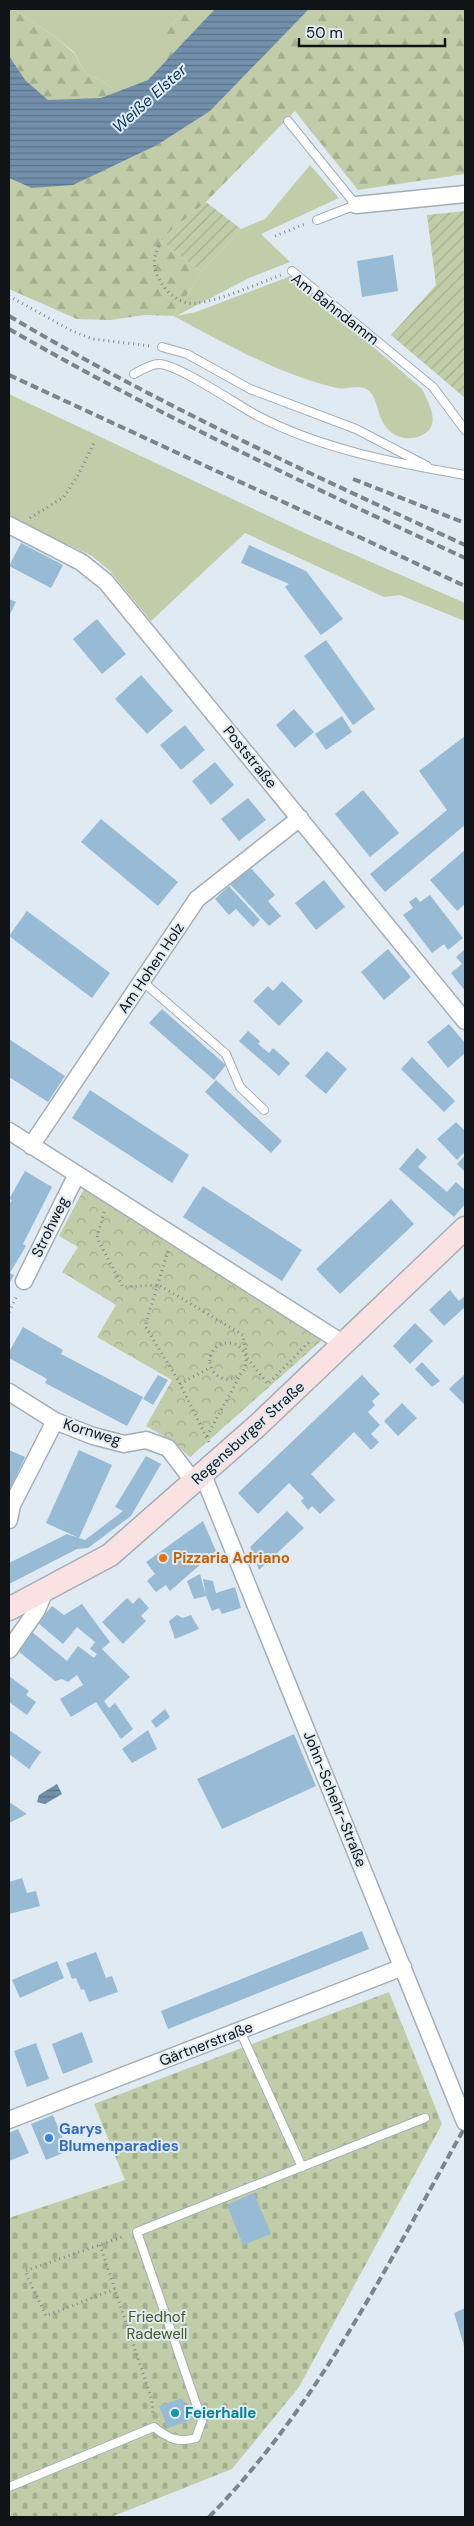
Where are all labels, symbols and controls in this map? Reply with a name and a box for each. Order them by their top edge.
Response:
scale bar [299,15,445,47]
text: 50 m [306,23,343,43]
water label: Weiße Elster [108,59,192,137]
street label: Am Bahndamm [287,268,383,350]
street label: Poststraße [219,721,281,793]
street label: Am Hohen Holz [113,919,189,1017]
street label: Strohweg [27,1193,73,1261]
street label: Regensburger Straße [187,1377,309,1489]
street label: Kornweg [61,1414,123,1450]
place label: Pizzaria Adriano [173,1548,290,1568]
marker: Pizzaria Adriano [157,1552,169,1564]
street label: John-Schehr-Straße [299,1728,371,1870]
street label: Gärtnerstraße [156,2017,256,2071]
place label: Garys Blumenparadies [59,2119,179,2156]
marker: Garys Blumenparadies [43,2132,55,2144]
park label: Friedhof Radewell [127,2307,187,2344]
place label: Feierhalle [185,2403,256,2423]
marker: Feierhalle [169,2407,181,2419]

